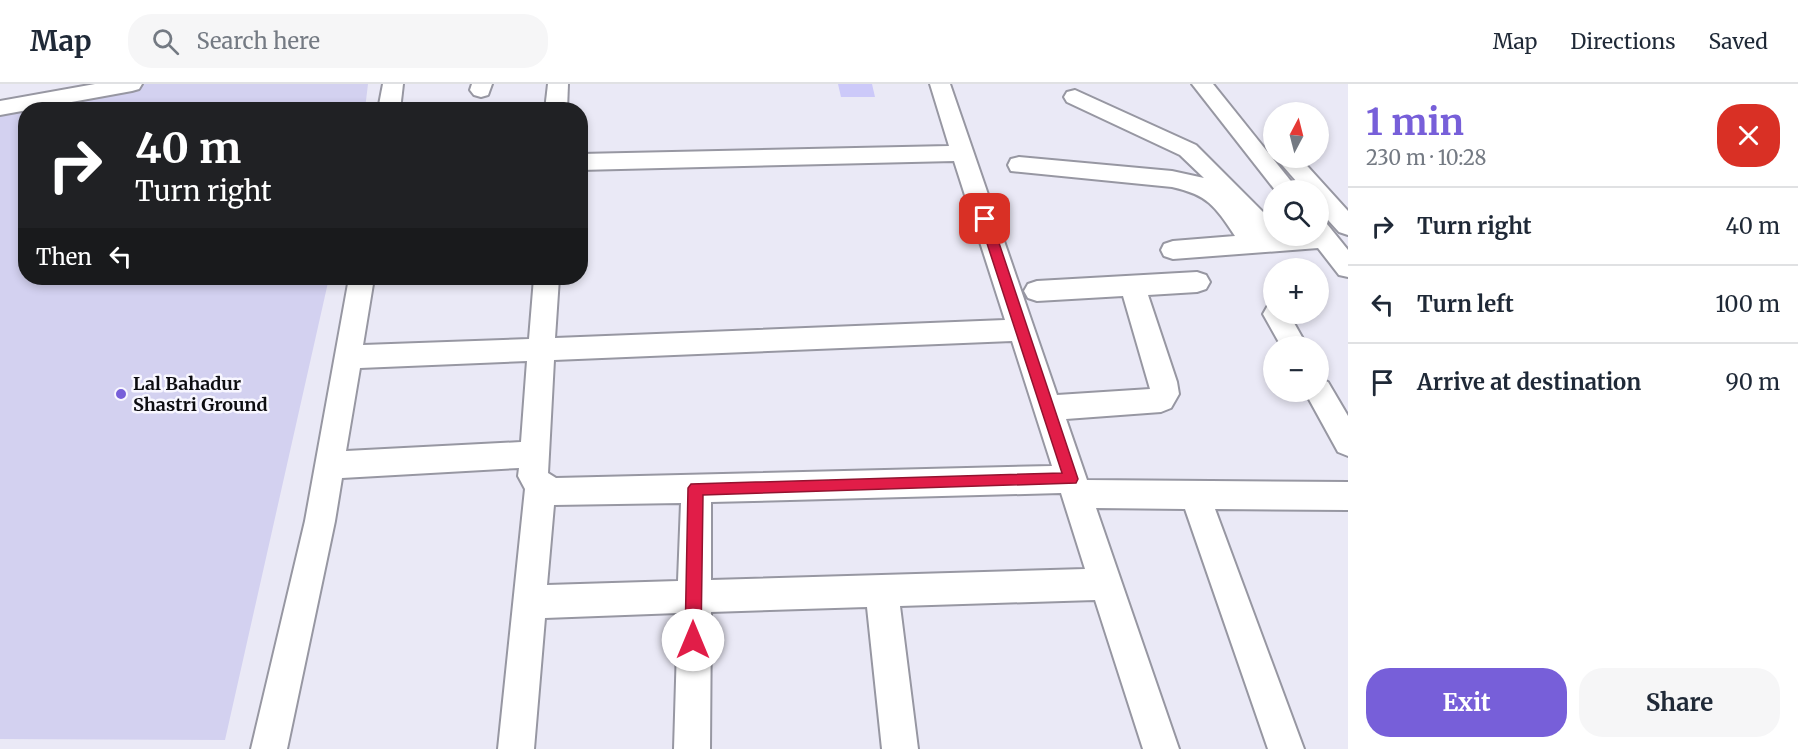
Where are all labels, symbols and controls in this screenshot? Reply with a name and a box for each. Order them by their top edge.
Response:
search box [128,14,548,68]
text: Map [30,23,92,59]
icon: search [149,25,182,58]
text: Search here [197,27,320,55]
text: Map [1493,28,1537,55]
text: Directions [1570,28,1675,55]
text: Saved [1708,28,1768,55]
text: 1 min [1366,100,1464,145]
north arrow [1263,102,1329,168]
map controls [1263,102,1329,402]
button: close [1717,104,1780,167]
text: 40 m [135,122,241,174]
icon: right [36,126,114,204]
text: 230 m · 10:28 [1366,145,1486,170]
text: Turn right [135,174,272,208]
button: search [1263,180,1329,246]
pin [959,193,1010,244]
icon: arrive [968,202,1001,235]
icon: right [1366,210,1399,243]
text: Turn right [1417,212,1531,240]
text: 40 m [1725,212,1780,240]
icon: left [104,240,137,273]
text: Then [36,243,92,271]
button: + [1263,258,1329,324]
icon: left [1366,288,1399,321]
text: Turn left [1417,290,1514,318]
text: 100 m [1715,290,1780,318]
button: − [1263,336,1329,402]
icon: arrive [1366,366,1399,399]
text: Arrive at destination [1417,368,1641,396]
text: 90 m [1725,368,1780,396]
place label: Lal Bahadur Shastri Ground [133,372,268,416]
marker: Lal Bahadur Shastri Ground [114,387,128,401]
position arrow [661,608,725,672]
button: Exit [1366,668,1567,737]
button: Share [1579,668,1780,737]

